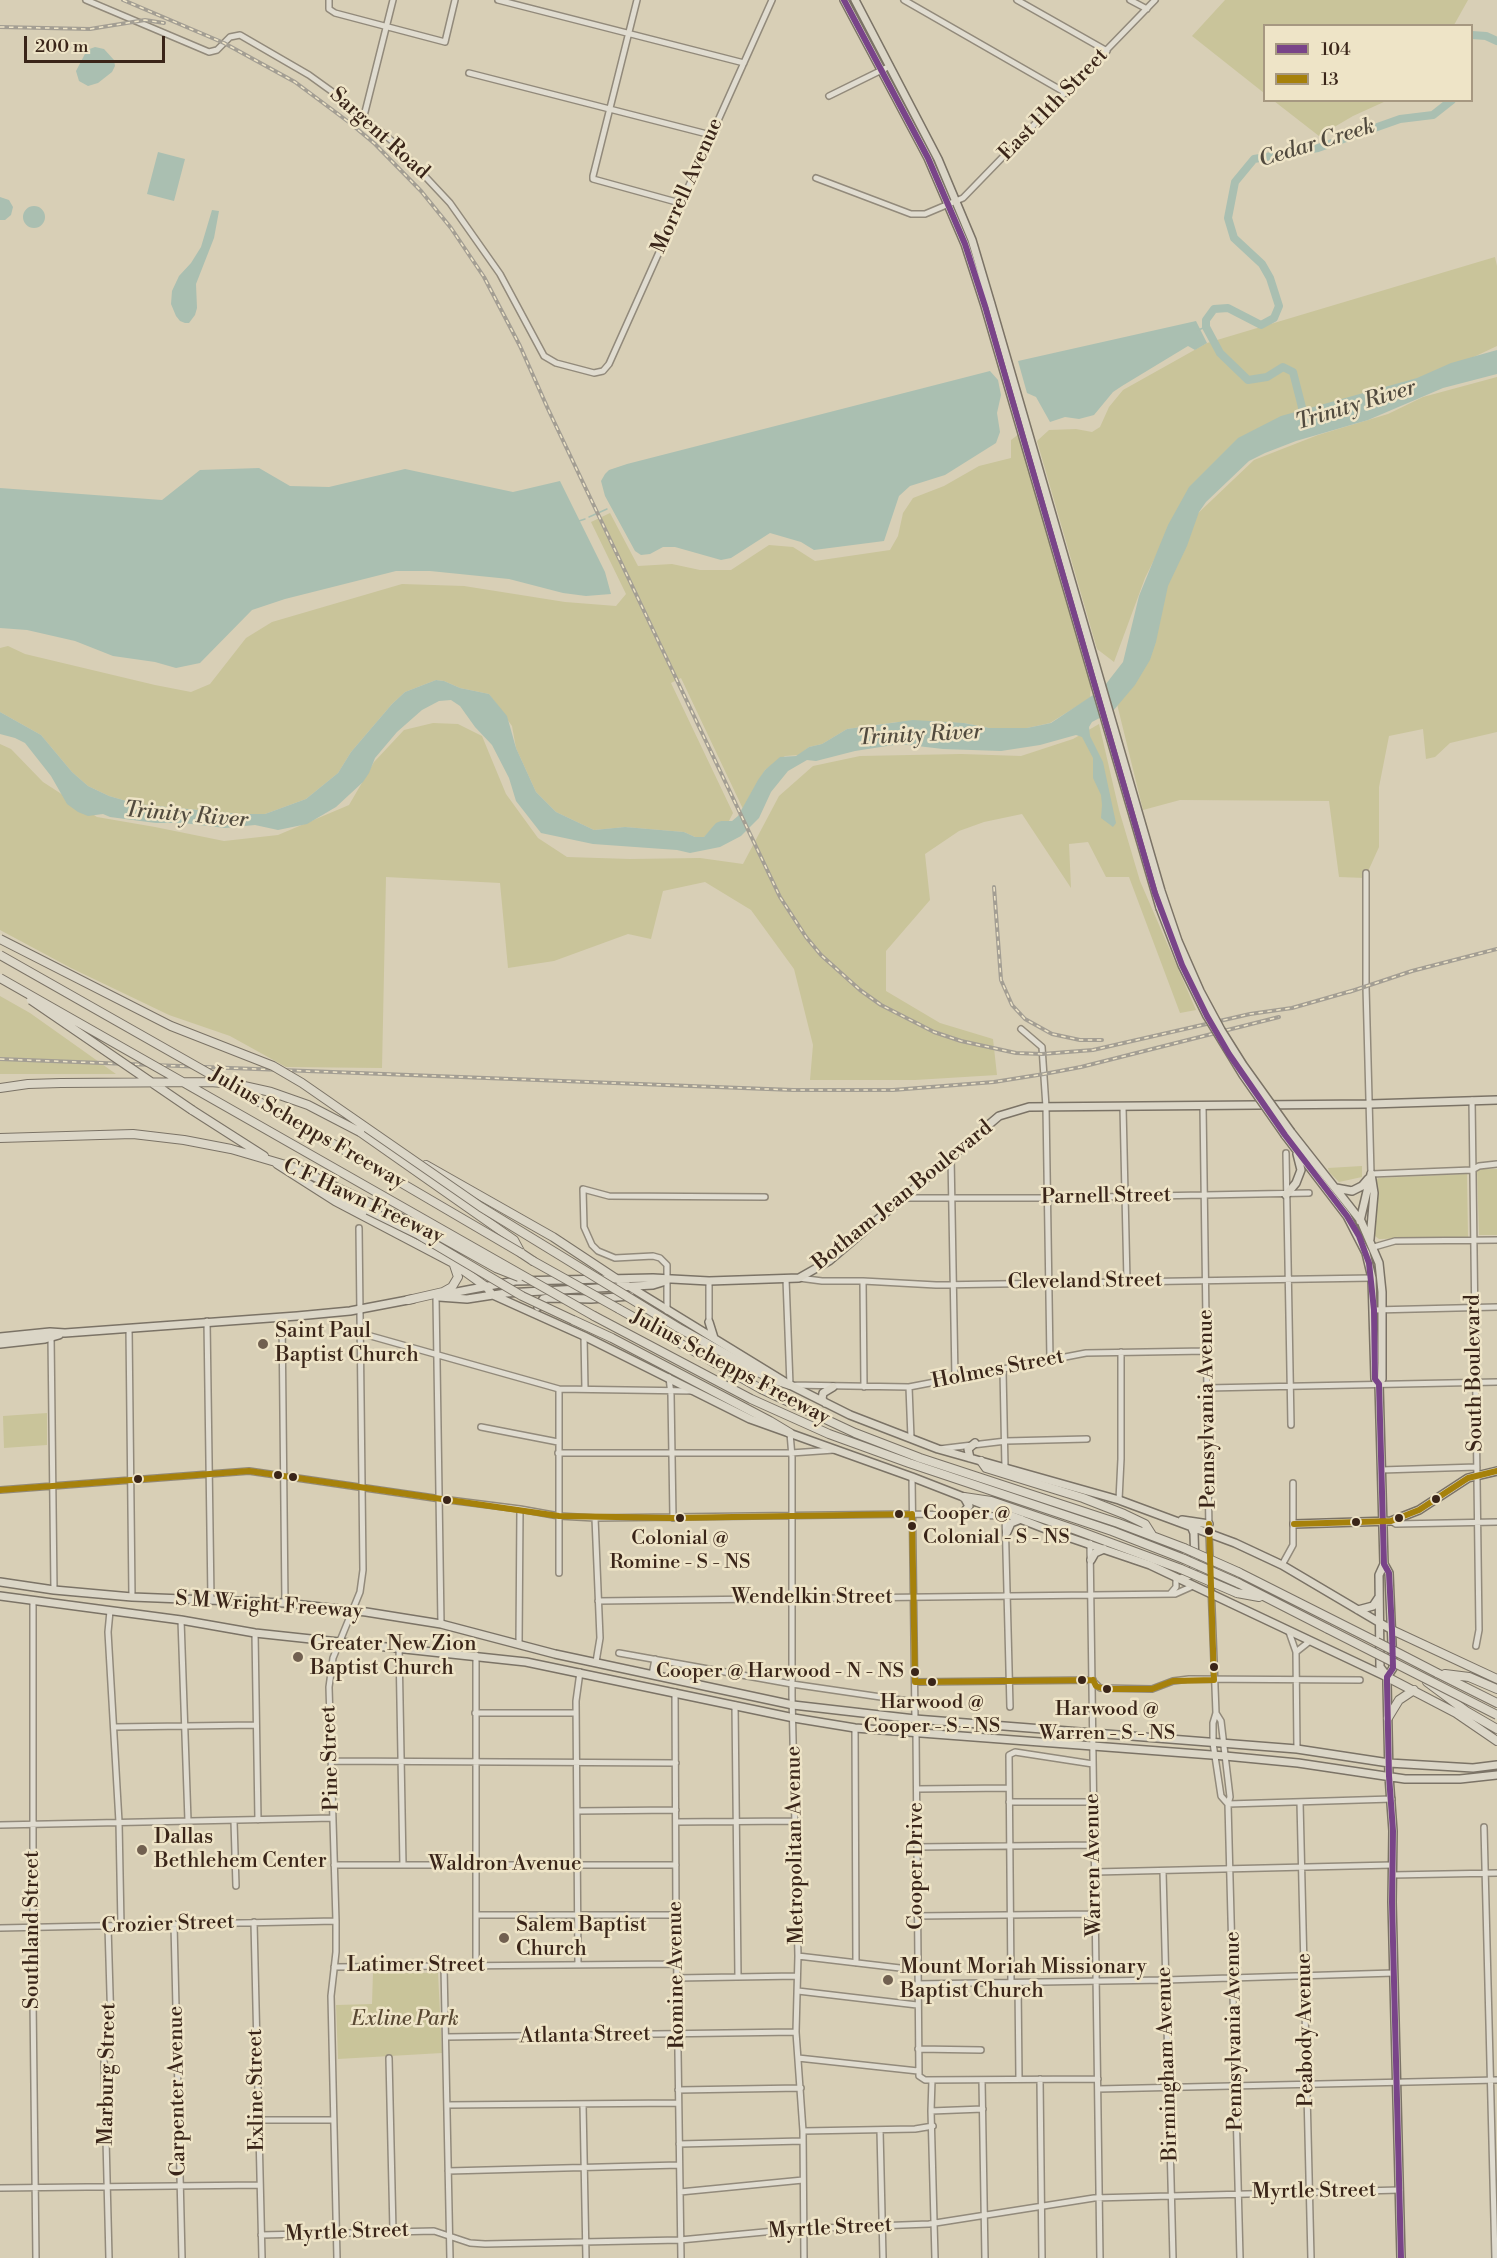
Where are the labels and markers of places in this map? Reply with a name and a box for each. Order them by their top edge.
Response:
place label: Saint Paul Baptist Church [275,1319,419,1369]
marker: Saint Paul Baptist Church [256,1337,270,1351]
unlabelled marker [272,1469,284,1481]
unlabelled marker [287,1471,299,1483]
unlabelled marker [132,1473,144,1485]
unlabelled marker [1430,1493,1442,1505]
unlabelled marker [441,1494,453,1506]
place label: Cooper @ Colonial - S - NS [923,1502,1070,1549]
unlabelled marker [893,1508,905,1520]
marker: Colonial @ Romine - S - NS [674,1512,686,1524]
unlabelled marker [1393,1512,1405,1524]
unlabelled marker [1350,1516,1362,1528]
marker: Cooper @ Colonial - S - NS [906,1520,918,1532]
unlabelled marker [1203,1525,1215,1537]
place label: Colonial @ Romine - S - NS [609,1527,751,1574]
place label: Greater New Zion Baptist Church [310,1632,477,1682]
marker: Greater New Zion Baptist Church [291,1650,305,1664]
place label: Cooper @ Harwood - N - NS [656,1660,904,1684]
unlabelled marker [1208,1661,1220,1673]
marker: Cooper @ Harwood - N - NS [909,1666,921,1678]
unlabelled marker [1076,1674,1088,1686]
marker: Harwood @ Cooper - S - NS [926,1676,938,1688]
marker: Harwood @ Warren - S - NS [1101,1683,1113,1695]
place label: Harwood @ Cooper - S - NS [864,1691,1000,1738]
place label: Harwood @ Warren - S - NS [1039,1698,1175,1745]
place label: Dallas Bethlehem Center [154,1825,327,1875]
marker: Dallas Bethlehem Center [135,1843,149,1857]
place label: Salem Baptist Church [516,1913,647,1963]
marker: Salem Baptist Church [497,1931,511,1945]
place label: Mount Moriah Missionary Baptist Church [900,1955,1147,2005]
marker: Mount Moriah Missionary Baptist Church [881,1973,895,1987]

